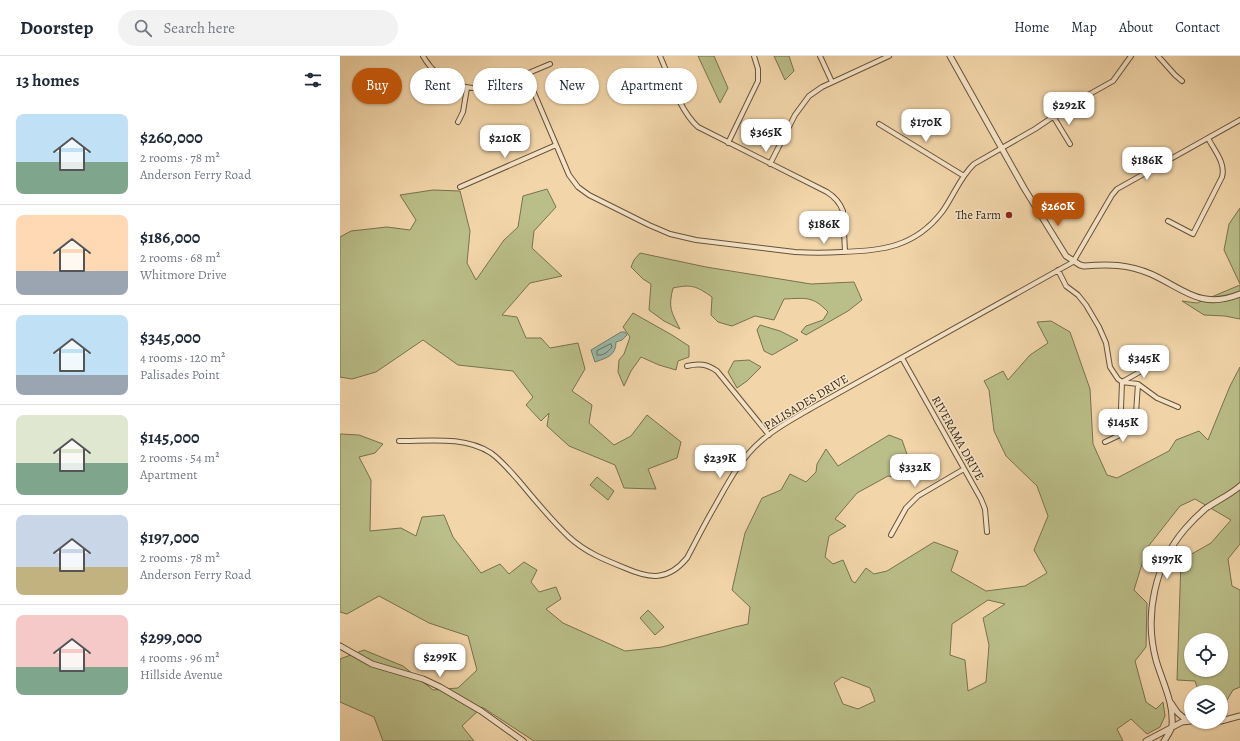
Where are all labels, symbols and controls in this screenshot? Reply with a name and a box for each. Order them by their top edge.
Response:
search box [118,10,398,46]
text: Doorstep [20,15,94,41]
icon: search [132,17,154,39]
text: Search here [164,18,235,38]
text: Home [1014,18,1049,37]
text: Map [1071,18,1097,37]
text: About [1119,18,1153,37]
text: Contact [1175,18,1220,37]
chip: Buy [352,68,402,104]
chip: Rent [410,68,465,104]
chip: Filters [473,68,537,104]
chip: New [545,68,599,104]
chip: Apartment [607,68,697,104]
text: 13 homes [16,69,79,92]
icon: filters [302,69,324,91]
pin: $292K [1041,92,1097,126]
text: $292K [1052,96,1086,113]
pin: $170K [898,109,954,143]
text: $170K [910,113,942,130]
pin: $365K [738,119,794,153]
text: $365K [750,123,782,140]
pin: $210K [477,125,533,159]
text: $260,000 [140,126,203,149]
text: $210K [489,129,521,146]
icon: home [48,130,96,178]
pin: $186K [1119,147,1175,181]
text: 2 rooms · 78 m² [140,149,220,166]
text: $186K [1131,151,1163,168]
text: Anderson Ferry Road [140,166,251,183]
pin: $260K [1030,193,1086,227]
text: $260K [1041,197,1075,214]
place label: The Farm [956,207,1001,223]
marker: The Farm [1004,210,1014,220]
pin: $186K [796,211,852,245]
text: $186K [808,215,840,232]
text: $186,000 [140,226,200,249]
icon: home [48,231,96,279]
text: 2 rooms · 68 m² [140,249,220,266]
text: Whitmore Drive [140,266,227,283]
text: $345,000 [140,326,201,349]
icon: home [48,331,96,379]
pin: $345K [1116,345,1172,379]
text: 4 rooms · 120 m² [140,349,225,366]
text: $345K [1128,349,1160,366]
text: Palisades Point [140,366,220,383]
street label: PALISADES DRIVE [761,371,851,433]
street label: RIVERAMA DRIVE [928,393,988,483]
pin: $145K [1095,409,1151,443]
text: $145K [1108,413,1138,430]
text: $145,000 [140,426,199,449]
icon: home [48,431,96,479]
pin: $239K [692,445,748,479]
text: 2 rooms · 54 m² [140,449,219,466]
text: $239K [704,449,736,466]
pin: $332K [887,454,943,488]
text: $332K [899,458,931,475]
text: Apartment [140,466,198,483]
text: $197,000 [140,526,199,549]
icon: home [48,531,96,579]
pin: $197K [1139,546,1195,580]
text: 2 rooms · 78 m² [140,549,220,566]
text: $197K [1152,550,1182,567]
text: Anderson Ferry Road [140,566,251,583]
text: $299,000 [140,626,202,649]
icon: home [48,631,96,679]
map controls [1184,633,1228,729]
button: locate [1184,633,1228,677]
pin: $299K [412,644,468,678]
text: $299K [424,648,456,665]
text: 4 rooms · 96 m² [140,649,220,666]
text: Hillside Avenue [140,666,223,683]
button: layers [1184,685,1228,729]

